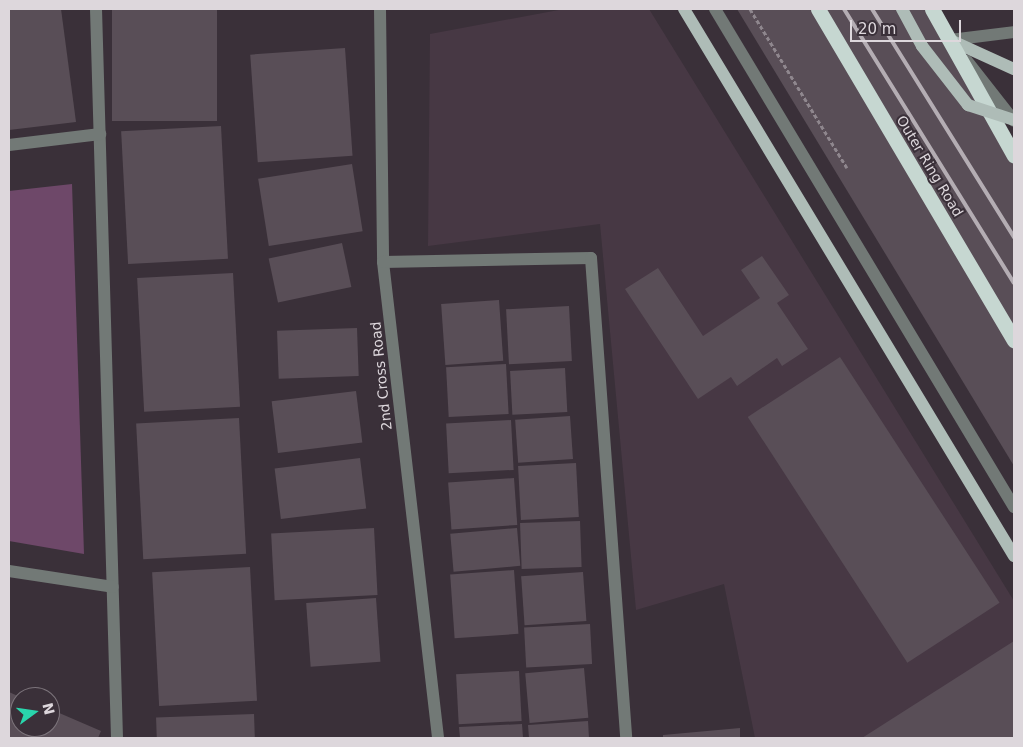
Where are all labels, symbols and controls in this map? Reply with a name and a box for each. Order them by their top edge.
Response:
scale bar [853,10,964,42]
text: 20 m [858,20,896,38]
street label: Outer Ring Road [893,112,967,220]
street label: 2nd Cross Road [367,321,395,431]
north arrow [10,687,60,737]
text: N [39,701,58,716]

